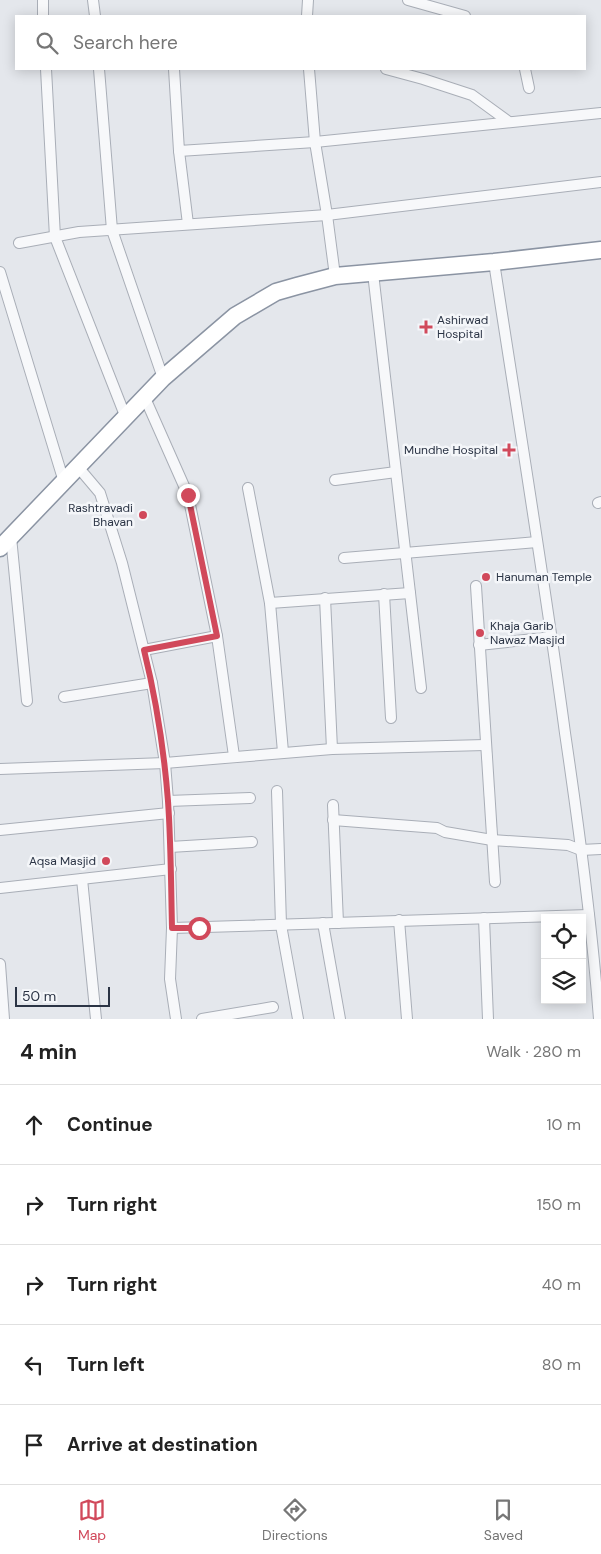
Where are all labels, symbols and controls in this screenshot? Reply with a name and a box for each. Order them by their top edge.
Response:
search box [15,15,586,70]
icon: search [33,29,61,57]
text: Search here [73,30,178,55]
place label: Ashirwad Hospital [437,312,488,342]
marker: Ashirwad Hospital [419,320,433,334]
place label: Mundhe Hospital [404,442,498,458]
marker: Mundhe Hospital [502,443,516,457]
route end [177,484,200,507]
place label: Rashtravadi Bhavan [68,500,133,530]
marker: Rashtravadi Bhavan [137,509,149,521]
place label: Hanuman Temple [496,569,592,585]
marker: Hanuman Temple [480,571,492,583]
place label: Khaja Garib Nawaz Masjid [490,618,565,648]
marker: Khaja Garib Nawaz Masjid [474,627,486,639]
place label: Aqsa Masjid [29,853,96,869]
marker: Aqsa Masjid [100,855,112,867]
map controls [541,914,586,1004]
button: locate [541,914,586,959]
route start [188,917,211,940]
button: layers [541,959,586,1004]
scale bar [15,984,110,1007]
text: 50 m [22,987,56,1005]
text: 4 min [20,1038,77,1066]
text: Walk · 280 m [486,1041,581,1062]
icon: ahead [20,1111,48,1139]
text: Continue [67,1112,153,1137]
text: 10 m [547,1114,581,1135]
icon: right [20,1191,48,1219]
text: Turn right [67,1192,157,1217]
text: 150 m [537,1194,581,1215]
icon: right [20,1271,48,1299]
text: Turn right [67,1272,157,1297]
text: 40 m [542,1274,581,1295]
icon: left [20,1351,48,1379]
text: Turn left [67,1352,145,1377]
text: 80 m [542,1354,581,1375]
icon: arrive [20,1431,48,1459]
text: Arrive at destination [67,1432,258,1457]
tab: Map [78,1496,106,1544]
tab: Directions [262,1496,328,1544]
tab: Saved [484,1496,523,1544]

